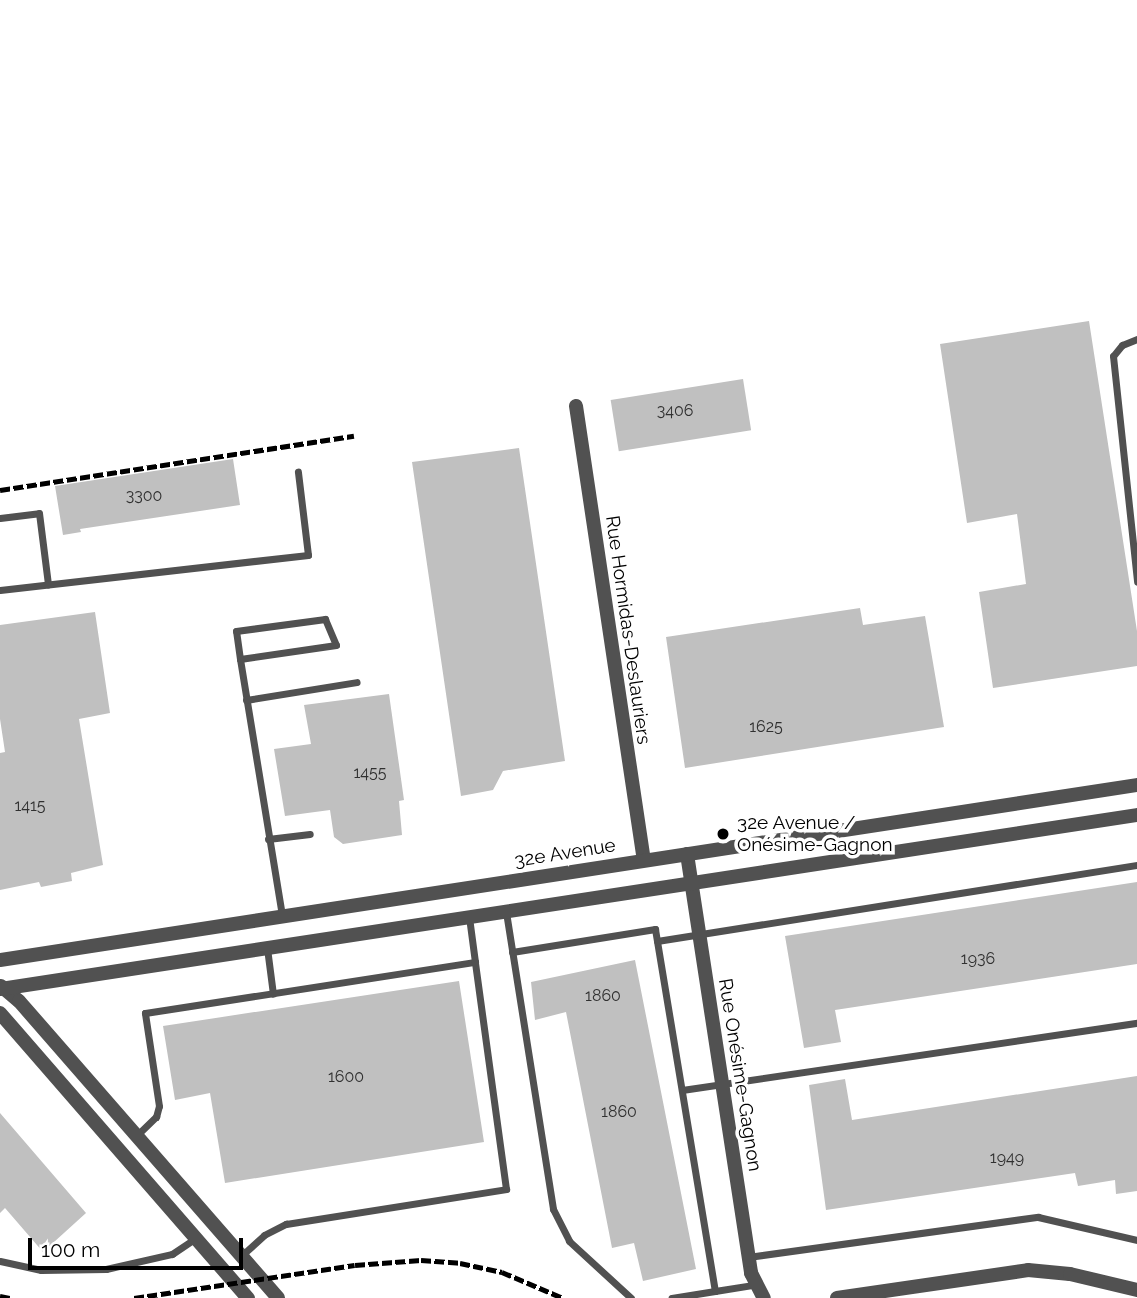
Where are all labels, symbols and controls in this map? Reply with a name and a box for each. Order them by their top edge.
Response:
house number: 3406 [657,401,693,421]
house number: 3300 [126,486,162,506]
street label: Rue Hormidas-Deslauriers [601,514,655,746]
house number: 1625 [749,717,783,737]
house number: 1455 [353,763,387,783]
house number: 1415 [14,796,46,816]
place label: 32e Avenue / Onésime-Gagnon [737,812,893,856]
marker: 32e Avenue / Onésime-Gagnon [715,826,731,842]
street label: 32e Avenue [512,834,618,872]
house number: 1936 [961,949,995,969]
street label: Rue Onésime-Gagnon [713,977,767,1173]
house number: 1860 [585,986,621,1006]
house number: 1600 [328,1067,364,1087]
house number: 1860 [601,1102,637,1122]
house number: 1949 [990,1148,1024,1168]
scale bar [32,1224,247,1268]
text: 100 m [41,1237,100,1262]

